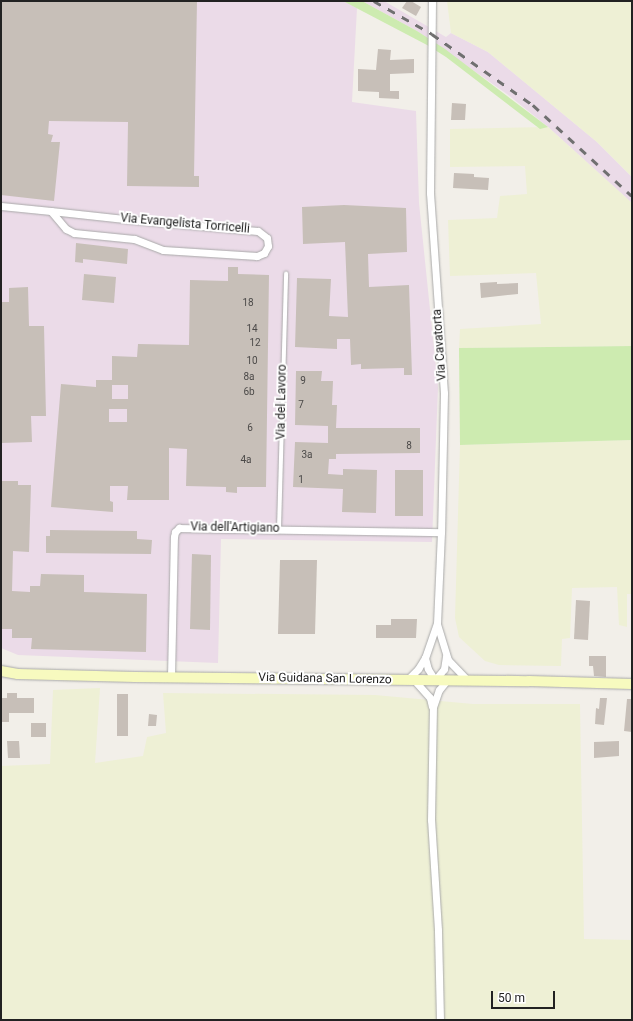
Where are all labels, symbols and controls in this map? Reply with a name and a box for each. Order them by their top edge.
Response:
street label: Via Evangelista Torricelli [120,211,250,237]
house number: 18 [242,297,254,309]
street label: Via Cavatorta [430,309,450,381]
house number: 14 [246,323,258,335]
house number: 12 [249,337,261,349]
house number: 10 [246,355,258,367]
street label: Via del Lavoro [274,364,290,440]
house number: 8a [243,371,255,383]
house number: 9 [300,375,306,387]
house number: 6b [243,386,255,398]
house number: 7 [298,399,304,411]
house number: 6 [247,422,253,434]
house number: 8 [406,440,412,452]
house number: 3a [301,449,313,461]
house number: 4a [240,454,252,466]
house number: 1 [298,474,304,486]
street label: Via dell'Artigiano [190,520,280,536]
street label: Via Guidana San Lorenzo [258,671,392,687]
scale bar [493,983,557,1009]
text: 50 m [498,991,525,1005]

